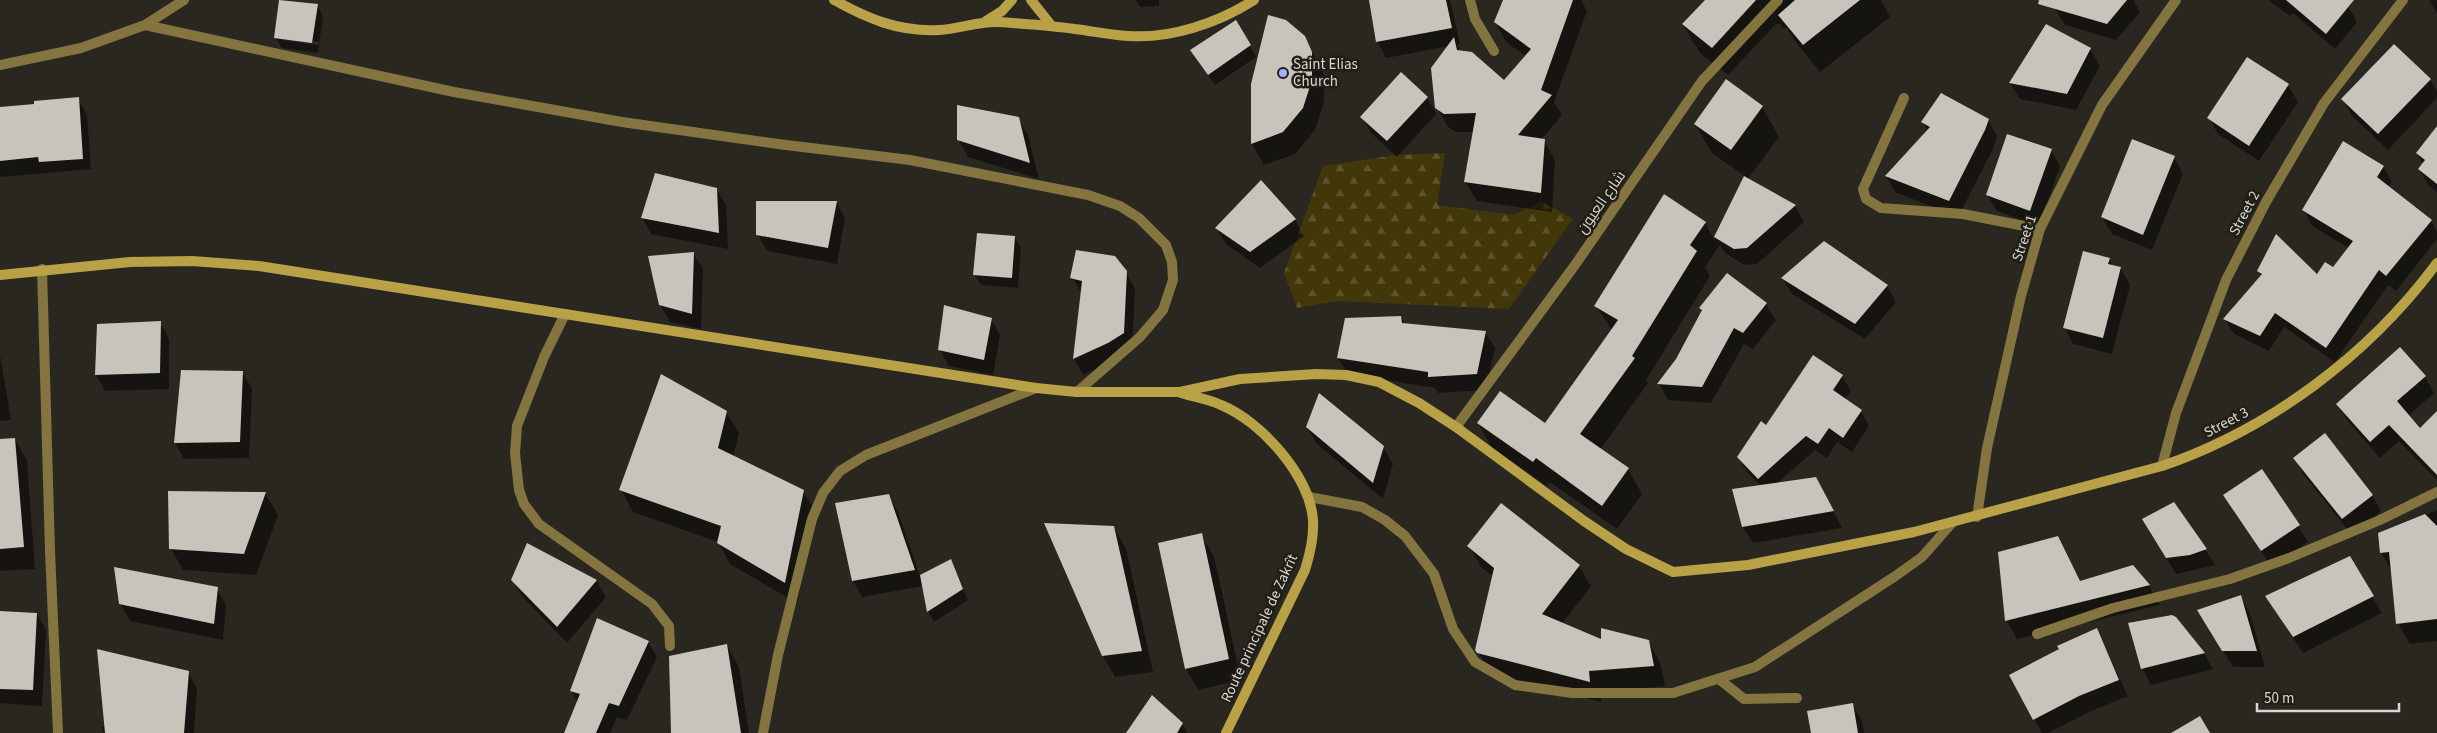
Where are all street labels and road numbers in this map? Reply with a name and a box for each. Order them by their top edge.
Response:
street label: شارع العيون [1572,166,1631,238]
street label: Street 2 [2224,187,2265,239]
street label: Street 1 [2007,212,2042,264]
street label: Street 3 [2200,402,2252,443]
street label: Route principale de Zakrît [1216,551,1303,706]

